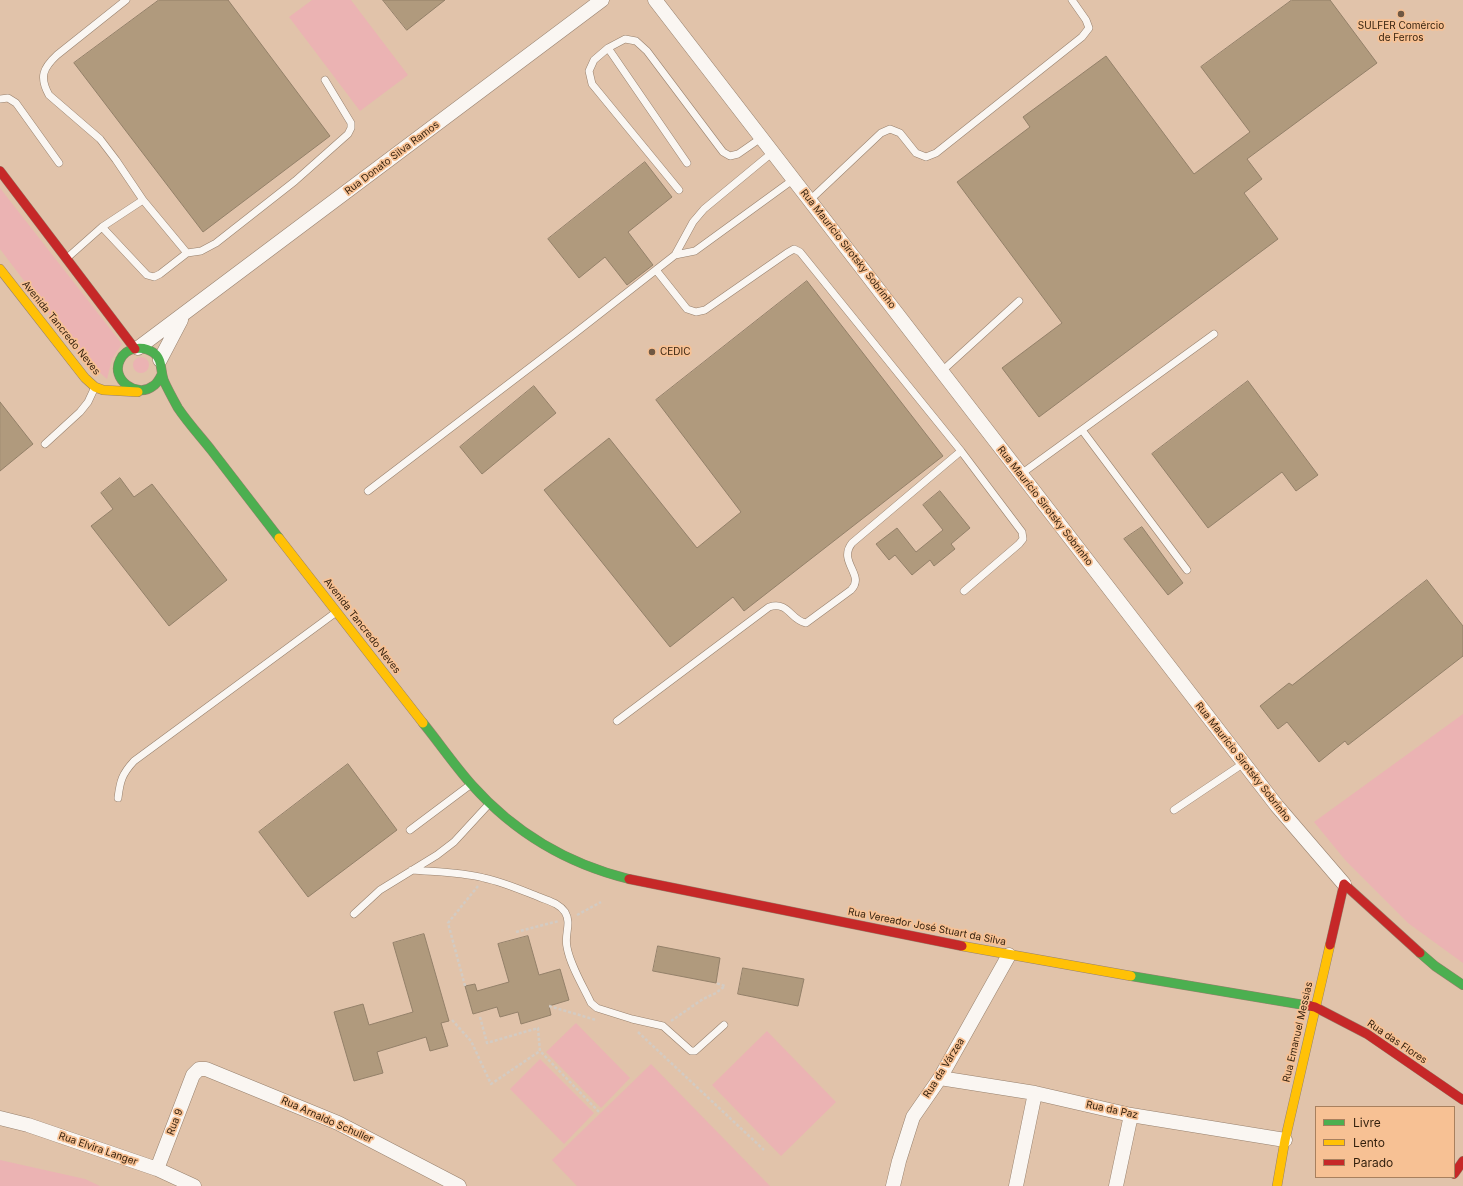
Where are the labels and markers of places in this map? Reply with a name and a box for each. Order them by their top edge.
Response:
marker: SULFER Comércio de Ferros [1396,9,1406,19]
place label: SULFER Comércio de Ferros [1358,20,1444,44]
place label: CEDIC [660,346,691,358]
marker: CEDIC [647,347,657,357]

